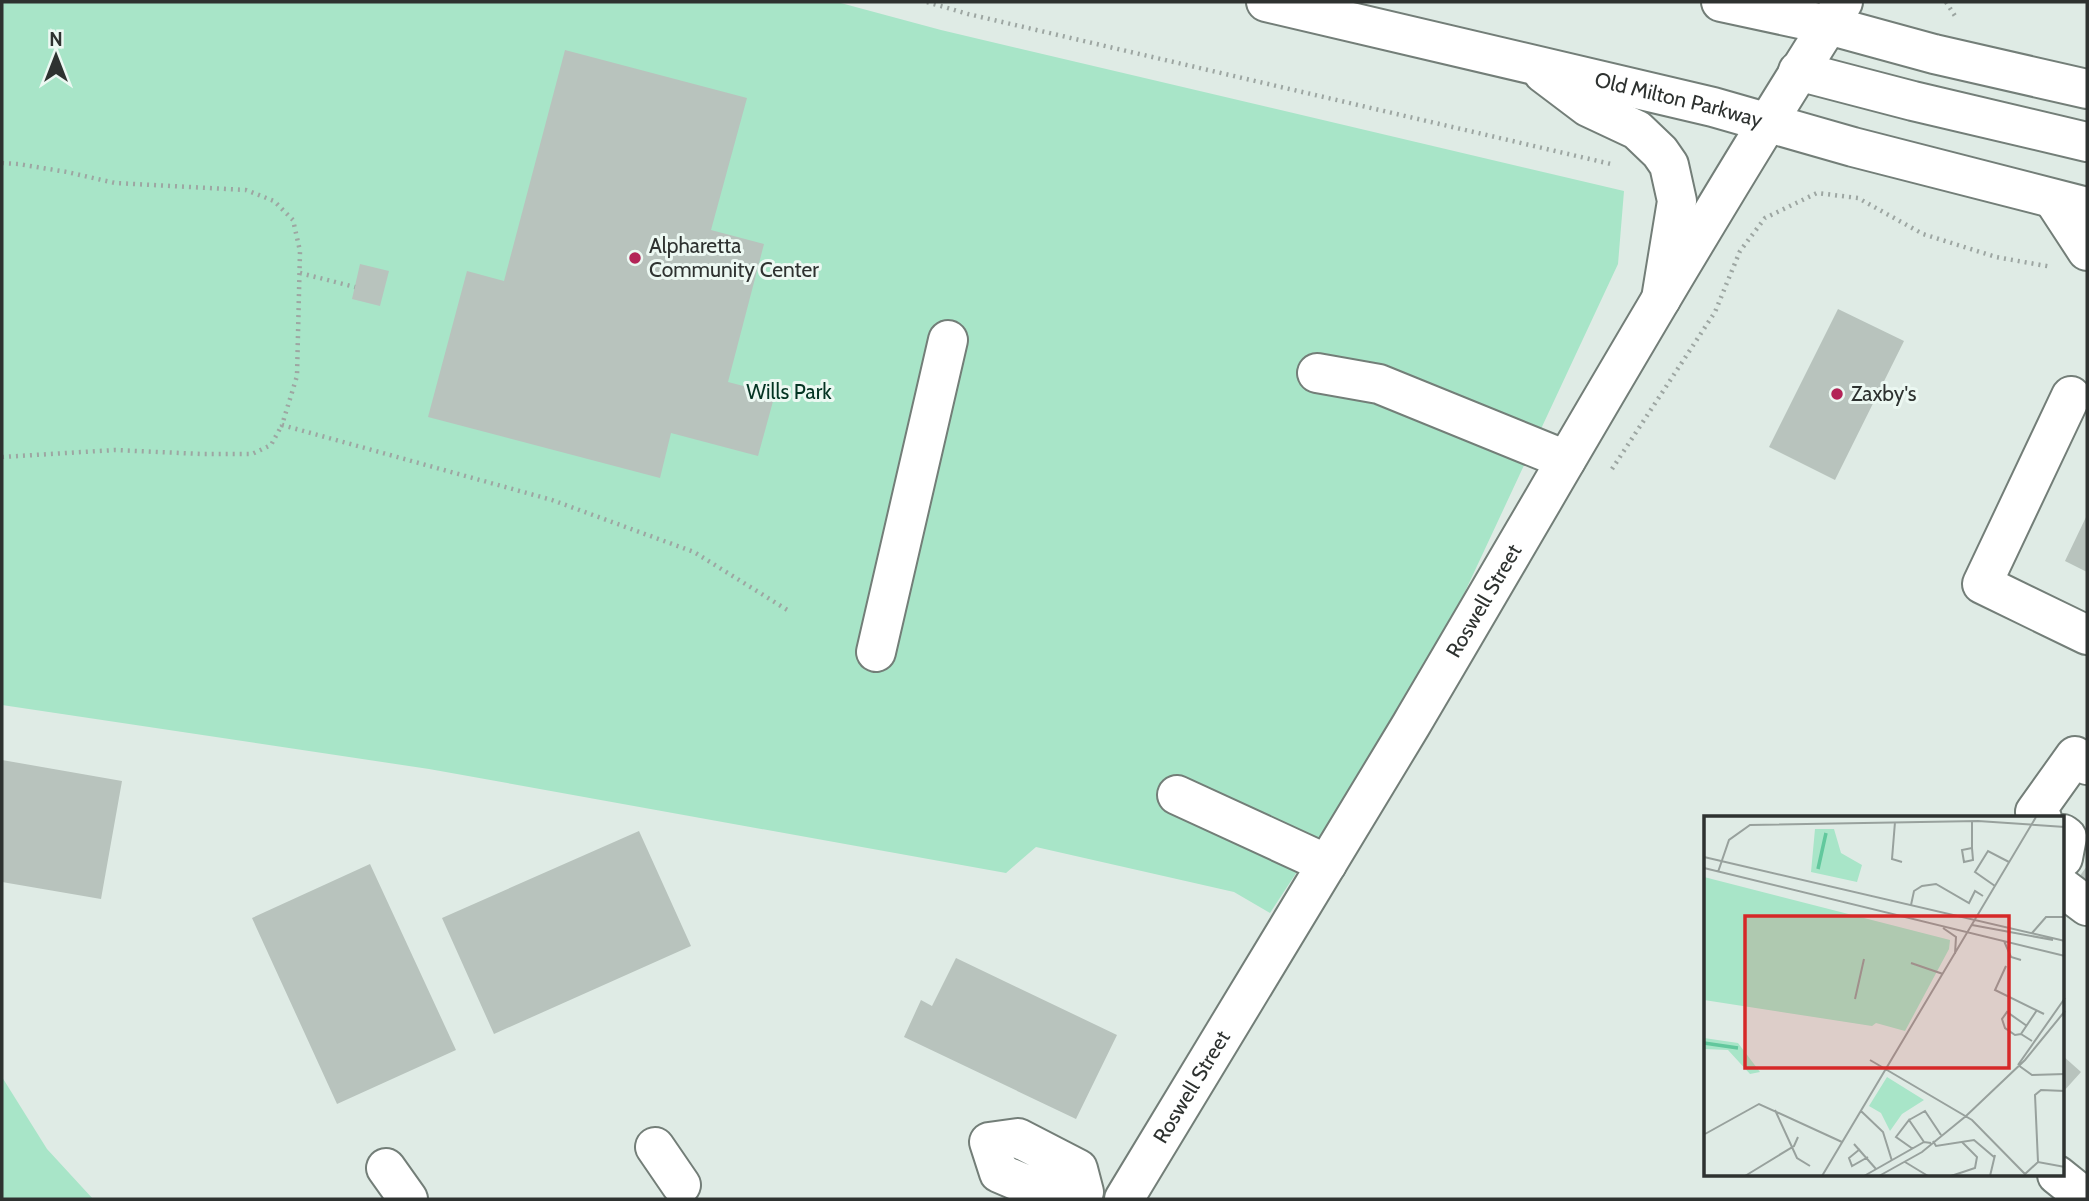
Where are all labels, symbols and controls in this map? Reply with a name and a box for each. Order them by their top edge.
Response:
north arrow [21,21,91,91]
text: N [49,28,63,51]
street label: Old Milton Parkway [1592,67,1766,133]
place label: Alpharetta Community Center [649,233,819,282]
marker: Alpharetta Community Center [627,250,643,266]
park label: Wills Park [746,379,832,404]
place label: Zaxby's [1851,381,1917,406]
marker: Zaxby's [1829,386,1845,402]
street label: Roswell Street [1441,539,1526,662]
inset map [1704,816,2064,1176]
street label: Roswell Street [1148,1026,1235,1147]

